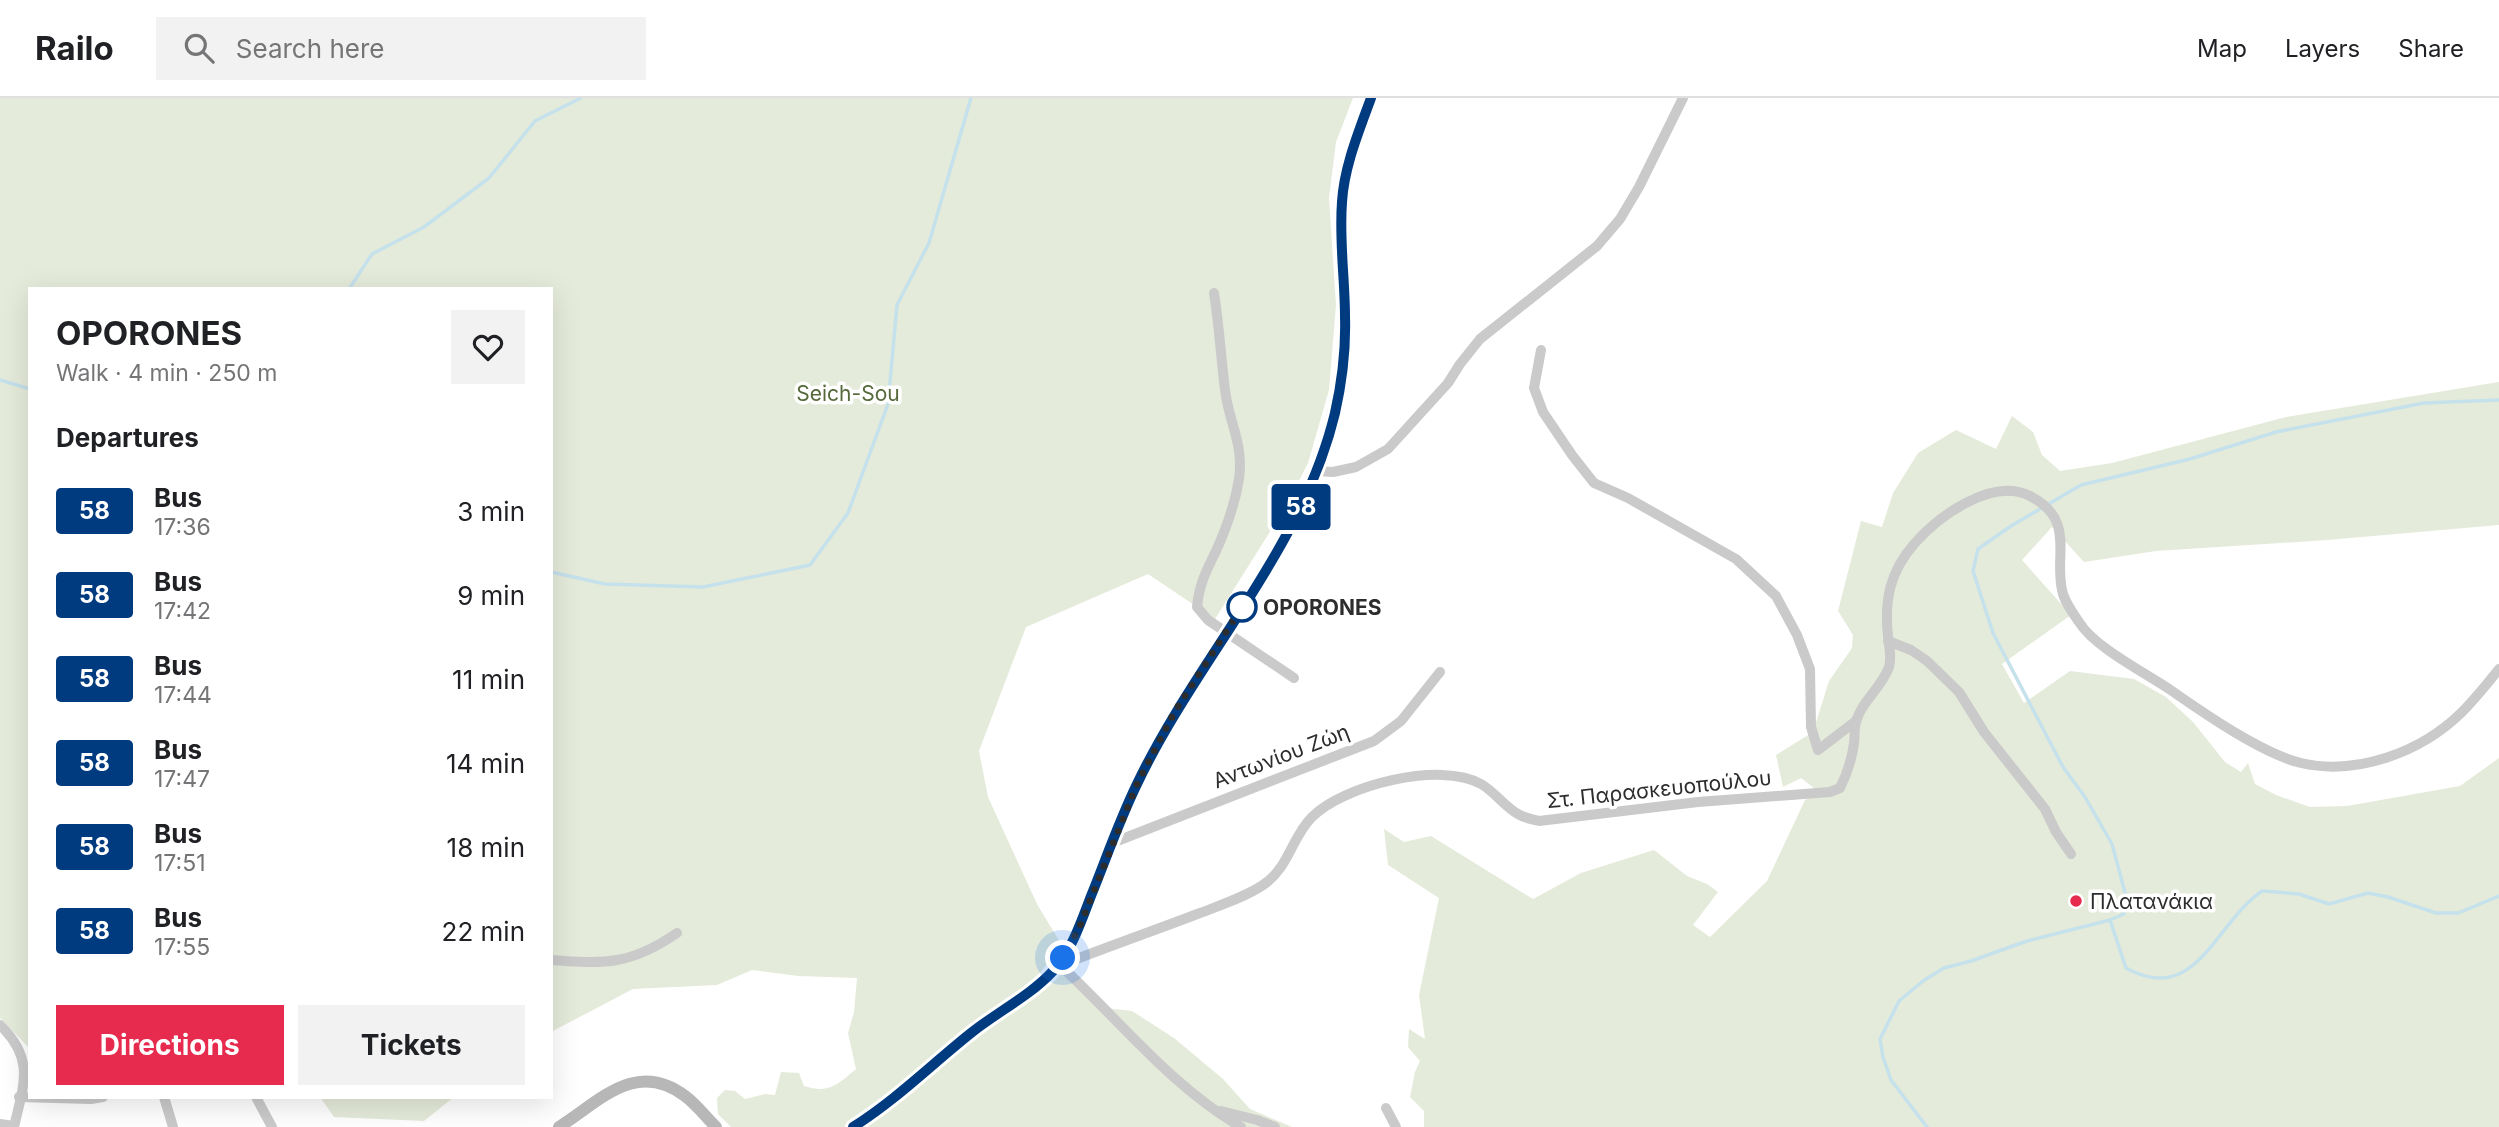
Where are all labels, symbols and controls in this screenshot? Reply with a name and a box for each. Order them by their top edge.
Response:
search box [156,17,646,80]
text: Railo [35,28,114,68]
icon: search [180,29,218,67]
text: Search here [236,33,384,64]
text: Map [2197,34,2247,63]
text: Layers [2285,34,2360,63]
text: Share [2398,34,2464,63]
button: heart [451,310,525,384]
text: OPORONES [56,313,242,353]
text: Walk · 4 min · 250 m [56,359,278,387]
park label: Seich-Sou [796,381,900,406]
text: Departures [56,422,199,453]
text: Bus [154,482,202,513]
line badge: 58 [1270,484,1332,530]
text: 58 [1286,492,1316,521]
text: 58 [79,496,110,525]
text: 3 min [457,496,525,527]
text: 17:36 [154,513,211,541]
text: Bus [154,566,202,597]
text: 58 [79,580,110,609]
text: 9 min [457,580,525,611]
marker: OPORONES [1227,592,1257,622]
place label: OPORONES [1263,595,1381,620]
text: 17:42 [154,597,211,625]
text: Bus [154,650,202,681]
text: 58 [79,664,110,693]
text: 11 min [452,664,525,695]
text: 17:44 [154,681,212,709]
street label: Αντωνίου Ζώη [1209,719,1353,793]
text: Bus [154,734,202,765]
text: 58 [79,748,110,777]
text: 14 min [446,748,525,779]
text: 17:47 [154,765,210,793]
street label: Στ. Παρασκευοπούλου [1545,765,1773,813]
text: Bus [154,818,202,849]
text: 58 [79,832,110,861]
text: 18 min [447,832,525,863]
text: 17:51 [154,849,206,877]
place label: Πλατανάκια [2090,889,2213,914]
marker: Πλατανάκια [2068,893,2084,909]
text: Bus [154,902,202,933]
text: 58 [79,916,110,945]
text: 22 min [442,916,525,947]
text: 17:55 [154,933,210,961]
your location [1045,940,1080,975]
button: Directions [56,1005,284,1085]
button: Tickets [298,1005,525,1085]

